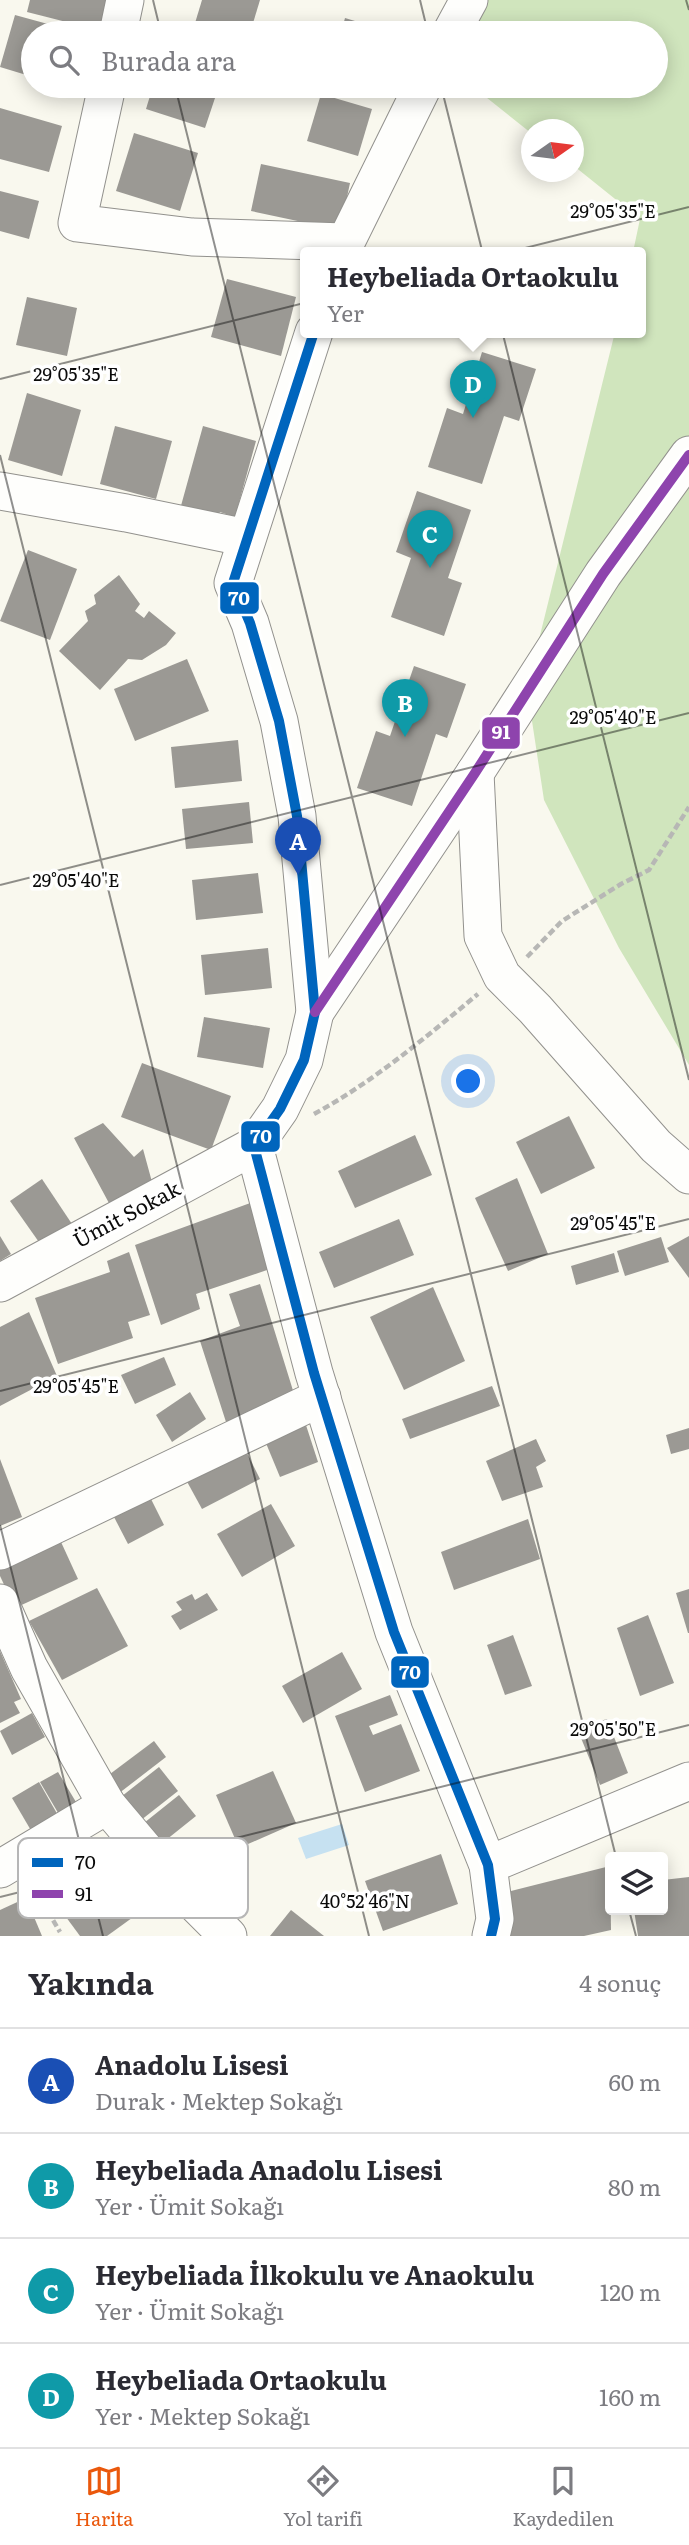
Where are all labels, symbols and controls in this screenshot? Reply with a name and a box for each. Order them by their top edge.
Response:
search box [21,21,668,98]
text: Burada ara [101,40,236,79]
icon: search [45,41,83,79]
north arrow [521,119,584,182]
text: 29°05'35"E [570,197,656,224]
popup [300,247,646,338]
text: Heybeliada Ortaokulu [327,256,619,295]
text: Yer [327,295,364,329]
text: 29°05'35"E [33,360,119,387]
pin: D [450,360,496,418]
pin: C [407,510,453,568]
line badge: 70 [219,581,260,615]
text: 70 [228,583,250,611]
pin: B [382,679,428,737]
text: 29°05'40"E [570,703,656,730]
line badge: 91 [481,716,521,750]
text: 91 [492,717,511,745]
pin: A [275,817,321,875]
text: 29°05'40"E [33,866,119,893]
your location [451,1064,485,1098]
line badge: 70 [240,1120,281,1153]
text: 70 [250,1121,272,1149]
street label: Ümit Sokak [67,1171,185,1254]
text: 29°05'45"E [570,1209,656,1236]
text: 29°05'45"E [33,1372,119,1399]
line badge: 70 [390,1655,430,1689]
text: 70 [399,1657,421,1685]
text: 29°05'50"E [570,1715,656,1742]
legend [18,1838,248,1918]
text: 70 [75,1847,96,1875]
map controls [605,1852,668,1915]
button: layers [605,1852,668,1915]
text: 91 [75,1879,93,1907]
text: 40°52'46"N [320,1887,410,1914]
text: Yakında [28,1960,154,2004]
text: 4 sonuç [579,1965,661,1999]
text: Anadolu Lisesi [95,2044,288,2083]
text: A [42,2064,60,2098]
text: 60 m [608,2064,661,2098]
text: Durak · Mektep Sokağı [95,2083,343,2117]
text: Heybeliada Anadolu Lisesi [95,2149,442,2188]
text: B [43,2169,59,2203]
text: 80 m [608,2169,661,2203]
text: Yer · Ümit Sokağı [95,2188,284,2222]
text: Heybeliada İlkokulu ve Anaokulu [95,2254,534,2293]
text: C [43,2274,59,2308]
text: 120 m [600,2274,661,2308]
text: Yer · Ümit Sokağı [95,2293,284,2327]
text: Heybeliada Ortaokulu [95,2359,387,2398]
text: D [42,2379,60,2413]
text: 160 m [599,2379,661,2413]
text: Yer · Mektep Sokağı [95,2398,310,2432]
tab: Harita [75,2462,133,2532]
tab: Yol tarifi [283,2462,363,2532]
tab: Kaydedilen [513,2462,614,2532]

